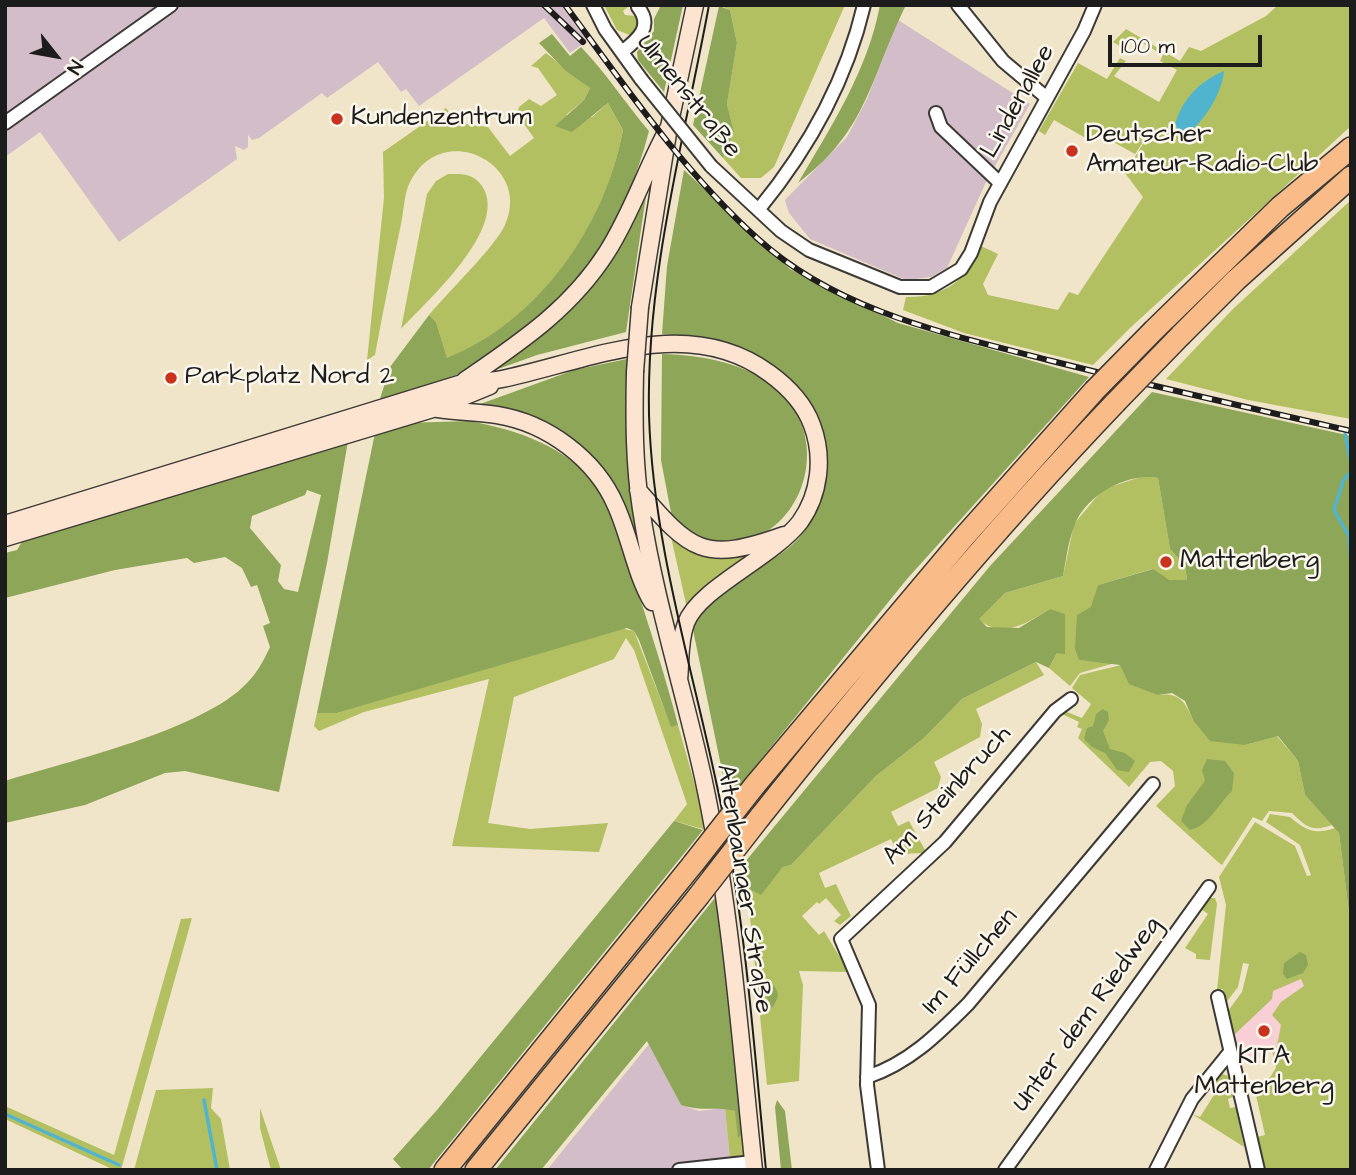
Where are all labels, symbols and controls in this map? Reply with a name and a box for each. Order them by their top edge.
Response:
north arrow [21,21,91,91]
scale bar [1111,21,1265,65]
street label: Ulmenstraße [629,29,747,165]
text: 100 m [1121,32,1175,61]
street label: Lindenallee [975,40,1063,164]
text: N [60,55,89,79]
place label: Kundenzentrum [351,103,532,135]
marker: Kundenzentrum [329,111,345,127]
place label: Deutscher Amateur-Radio-Club [1086,120,1318,182]
marker: Deutscher Amateur-Radio-Club [1064,143,1080,159]
place label: Parkplatz Nord 2 [185,362,395,394]
marker: Parkplatz Nord 2 [163,370,179,386]
place label: Mattenberg [1180,546,1319,578]
marker: Mattenberg [1158,554,1174,570]
street label: Am Steinbruch [877,720,1019,872]
street label: Altenbaunaer Straße [708,762,778,1016]
street label: Im Füllchen [916,903,1026,1021]
street label: Unter dem Riedweg [1007,911,1169,1119]
marker: KITA Mattenberg [1256,1023,1272,1039]
place label: KITA Mattenberg [1194,1042,1334,1104]

